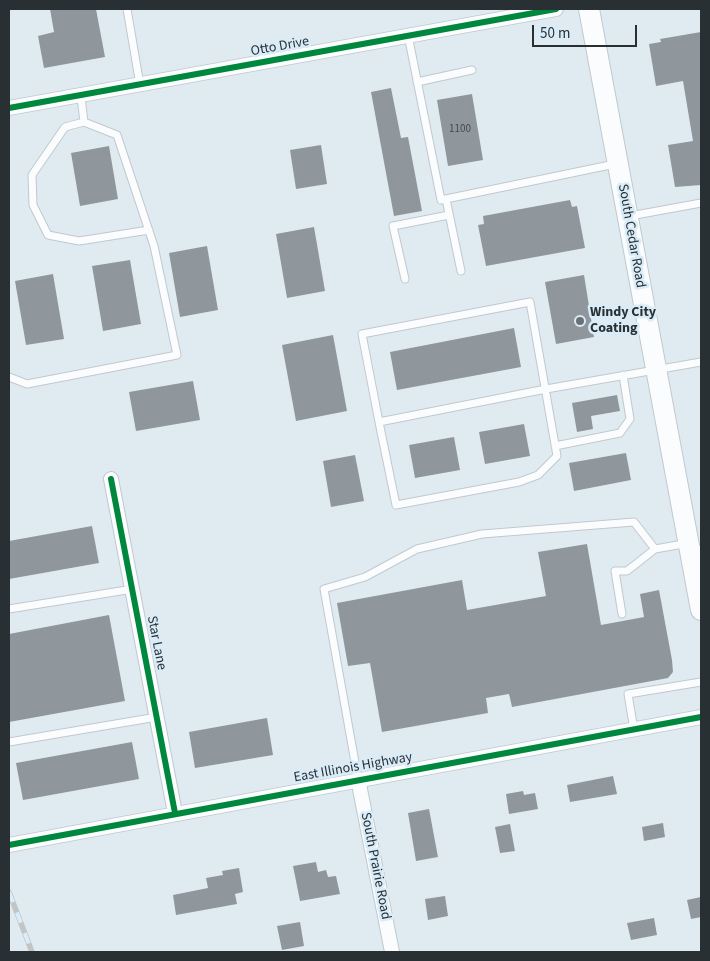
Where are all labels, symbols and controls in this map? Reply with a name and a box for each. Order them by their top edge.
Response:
scale bar [535,15,640,47]
text: 50 m [540,23,570,44]
street label: Otto Drive [249,34,311,60]
house number: 1100 [449,123,471,137]
street label: South Cedar Road [614,183,648,289]
place label: Windy City Coating [590,305,656,338]
marker: Windy City Coating [574,315,586,327]
street label: Star Lane [143,615,169,671]
street label: East Illinois Highway [292,749,414,787]
street label: South Prairie Road [356,811,394,921]

